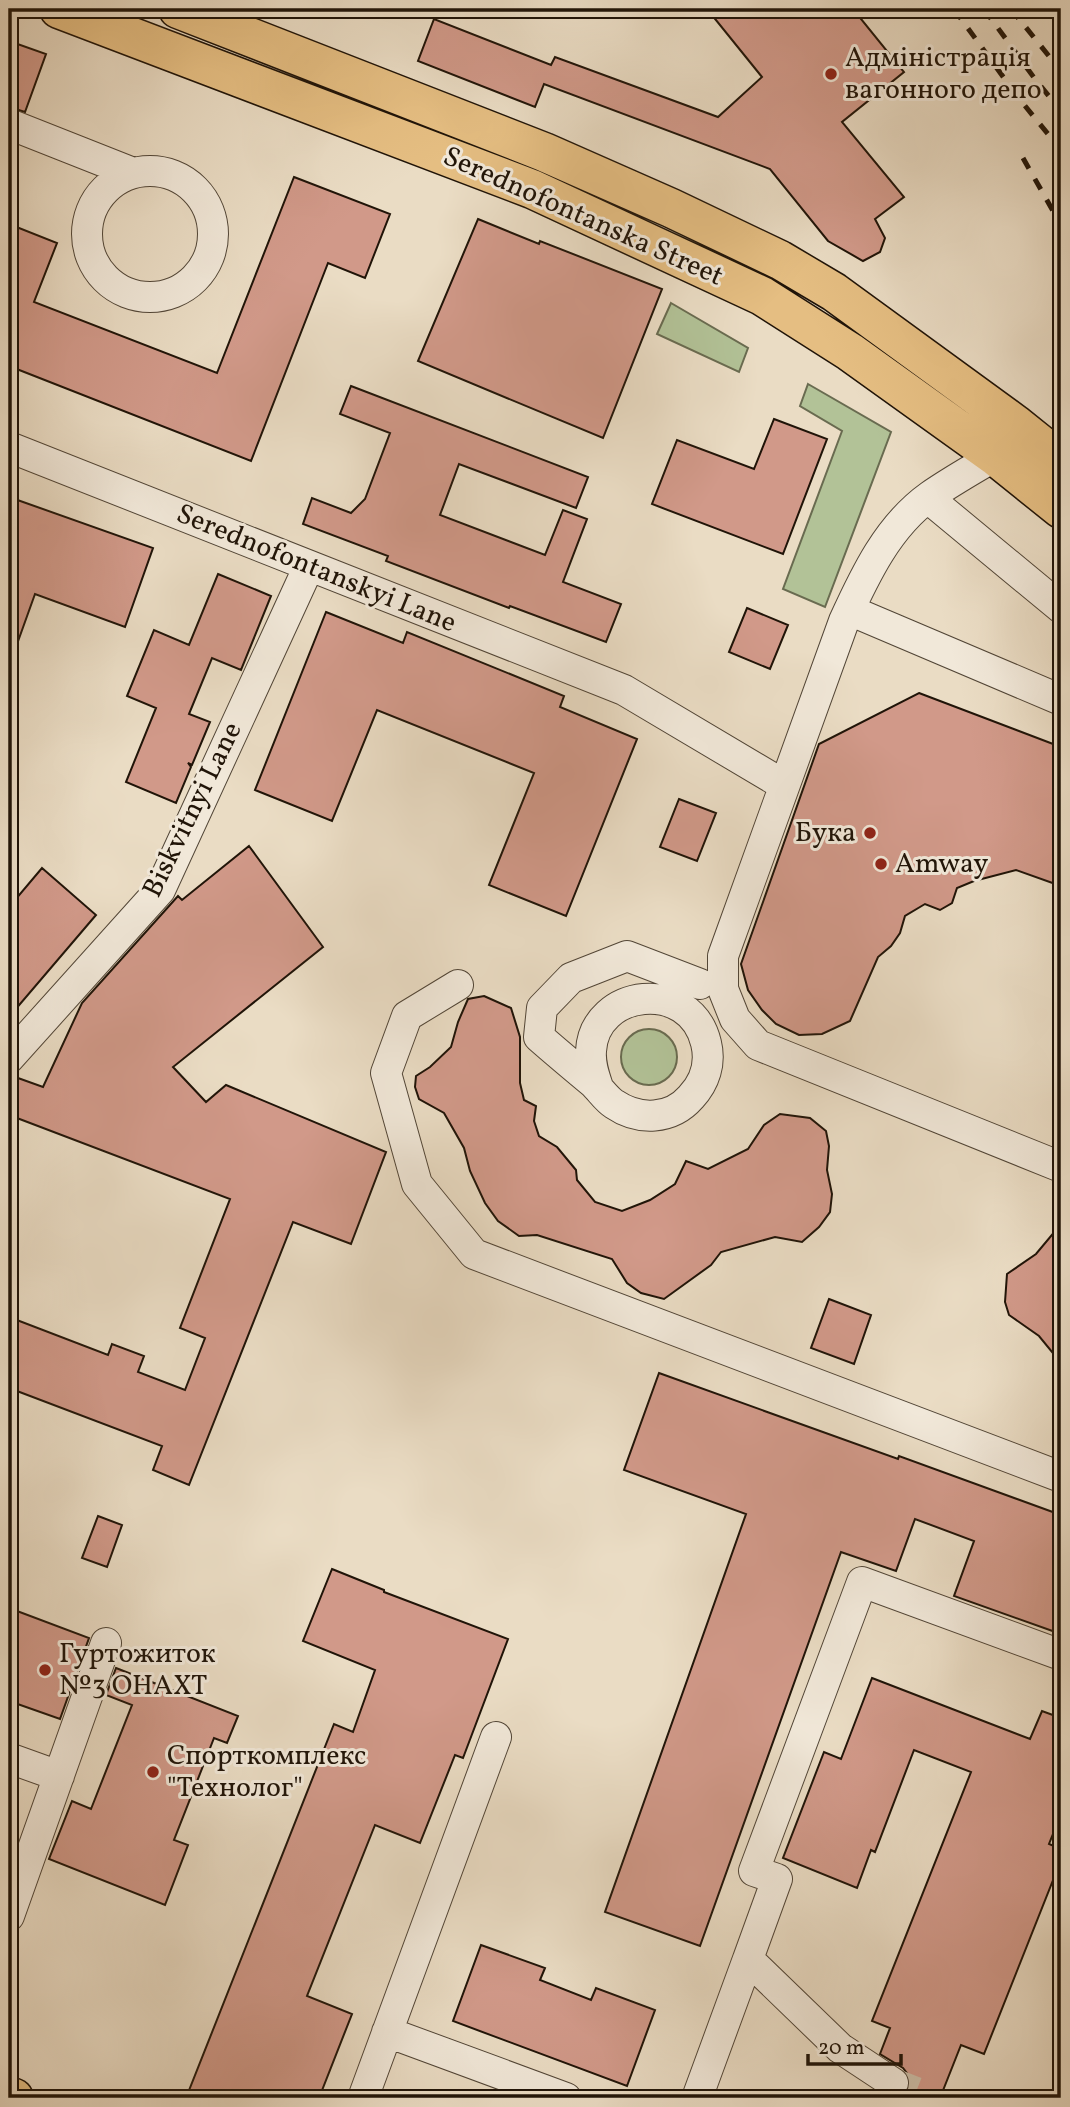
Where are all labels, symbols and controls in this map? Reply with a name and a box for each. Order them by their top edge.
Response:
place label: Адміністрація вагонного депо [845,39,1042,110]
marker: Адміністрація вагонного депо [823,66,839,82]
street label: Serednofontanska Street [437,138,729,296]
street label: Serednofontanskyi Lane [170,495,462,643]
street label: Biskvitnyi Lane [134,716,252,904]
place label: Бука [795,814,856,853]
marker: Бука [862,825,878,841]
place label: Amway [895,845,988,884]
marker: Amway [873,856,889,872]
place label: Гуртожиток №3 ОНАХТ [59,1635,216,1706]
marker: Гуртожиток №3 ОНАХТ [37,1662,53,1678]
place label: Спорткомплекс "Технолог" [167,1737,366,1808]
marker: Спорткомплекс "Технолог" [145,1764,161,1780]
scale bar [808,2023,900,2067]
text: 20 m [818,2034,864,2063]

